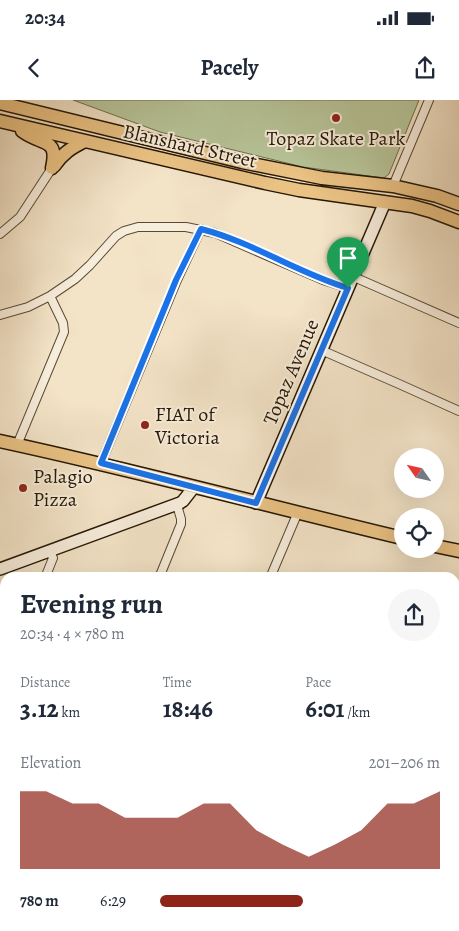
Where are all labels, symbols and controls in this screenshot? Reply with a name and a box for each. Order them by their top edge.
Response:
text: 20:34 [25,5,65,31]
text: Pacely [200,53,259,83]
icon: back [20,54,48,82]
icon: share [411,54,439,82]
marker: Topaz Skate Park [330,112,342,124]
street label: Blanshard Street [120,117,260,175]
place label: Topaz Skate Park [266,125,406,152]
pin [327,237,369,288]
icon: arrive [334,244,362,272]
street label: Topaz Avenue [257,315,325,429]
place label: FIAT of Victoria [154,401,220,451]
marker: FIAT of Victoria [139,419,151,431]
north arrow [394,448,444,498]
map controls [394,448,444,558]
place label: Palagio Pizza [33,463,93,513]
marker: Palagio Pizza [17,482,29,494]
button: locate [394,508,444,558]
text: Evening run [20,585,163,623]
button: share [388,589,440,641]
text: 20:34 · 4 × 780 m [20,623,125,645]
text: Distance [20,673,70,692]
text: Time [163,673,192,692]
text: Pace [305,673,331,692]
text: 3.12 [20,692,59,726]
text: 18:46 [163,692,213,726]
text: 6:01 [305,692,344,726]
text: km [59,703,80,722]
text: /km [344,703,370,722]
text: Elevation [20,752,81,774]
text: 201–206 m [369,752,440,774]
text: 780 m [20,890,59,912]
text: 6:29 [100,890,126,912]

